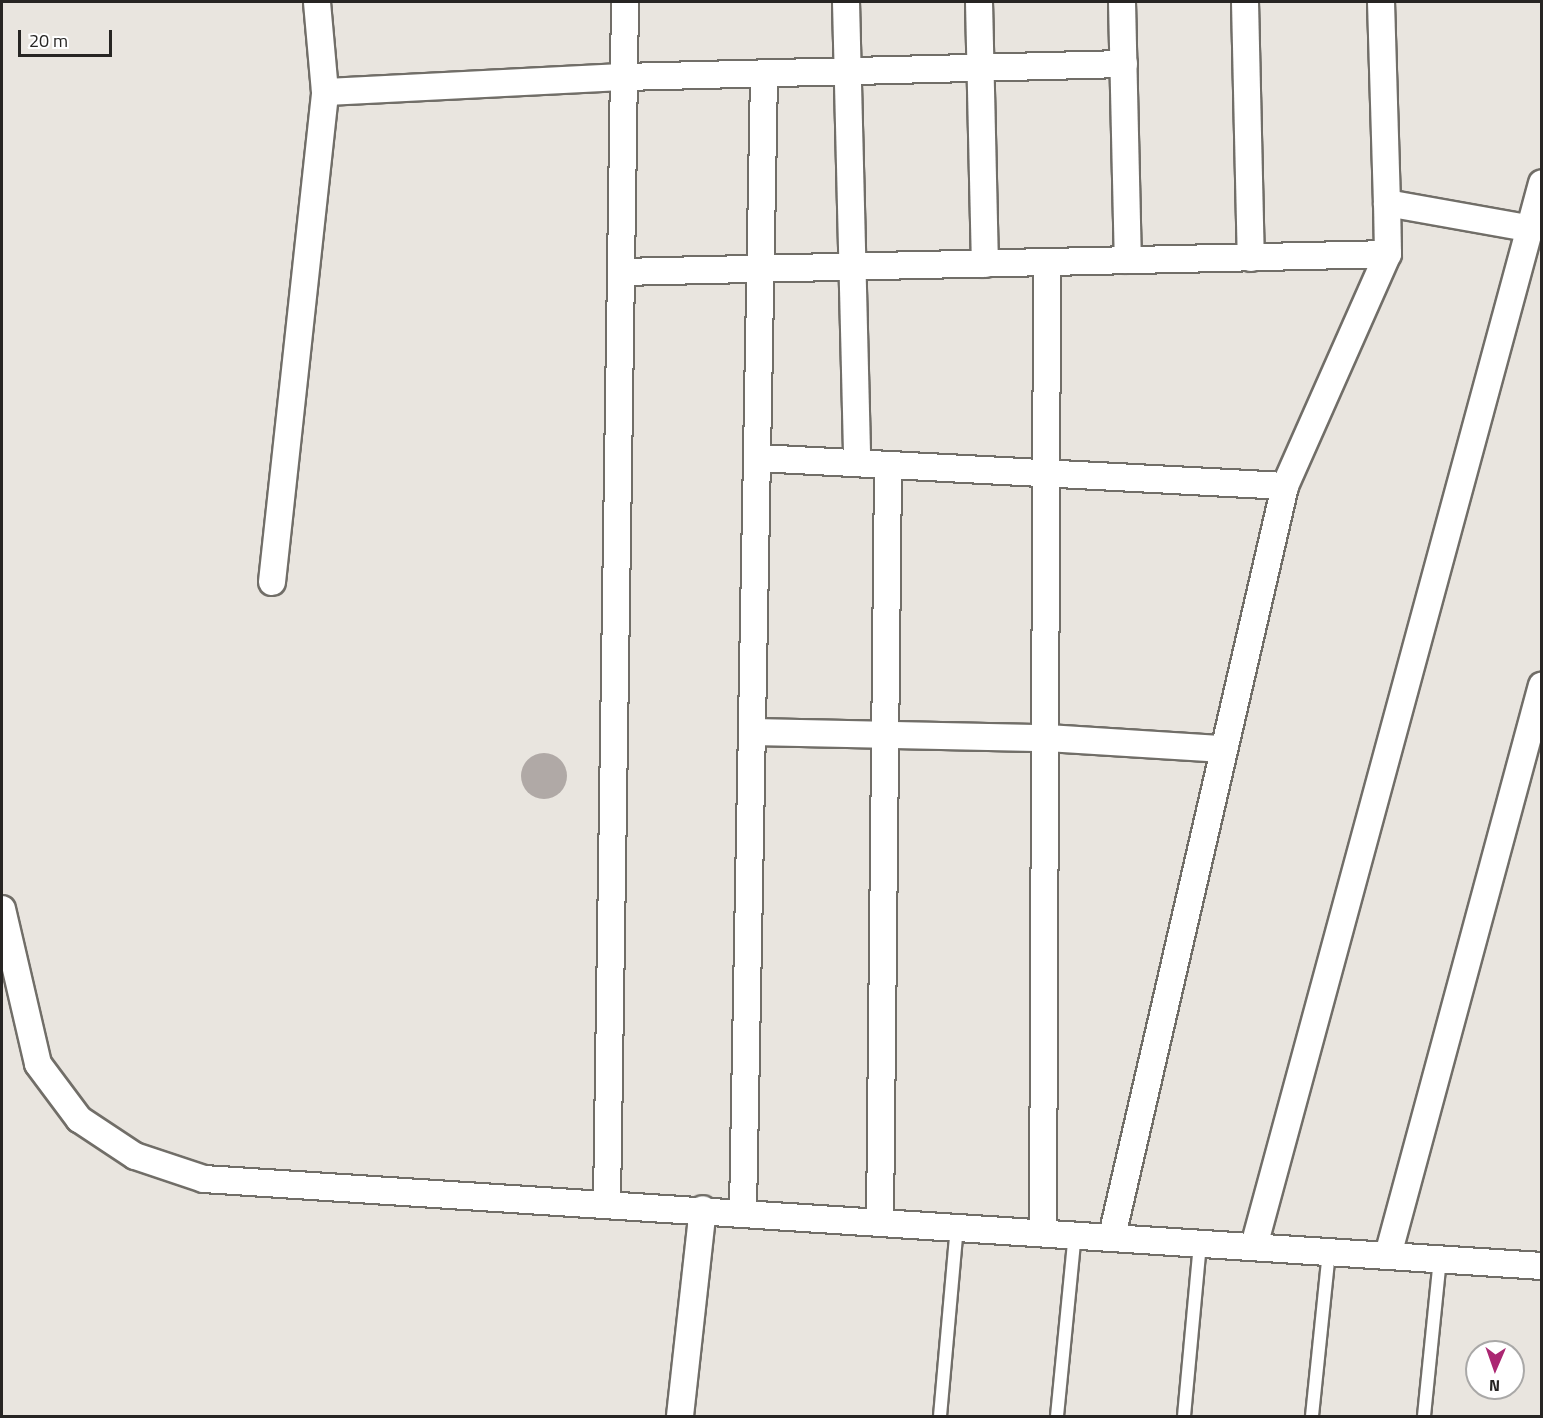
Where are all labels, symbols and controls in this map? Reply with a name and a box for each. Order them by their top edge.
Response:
scale bar [21,18,116,56]
text: 20 m [29,27,68,54]
north arrow [1465,1340,1525,1400]
text: N [1488,1374,1500,1398]

